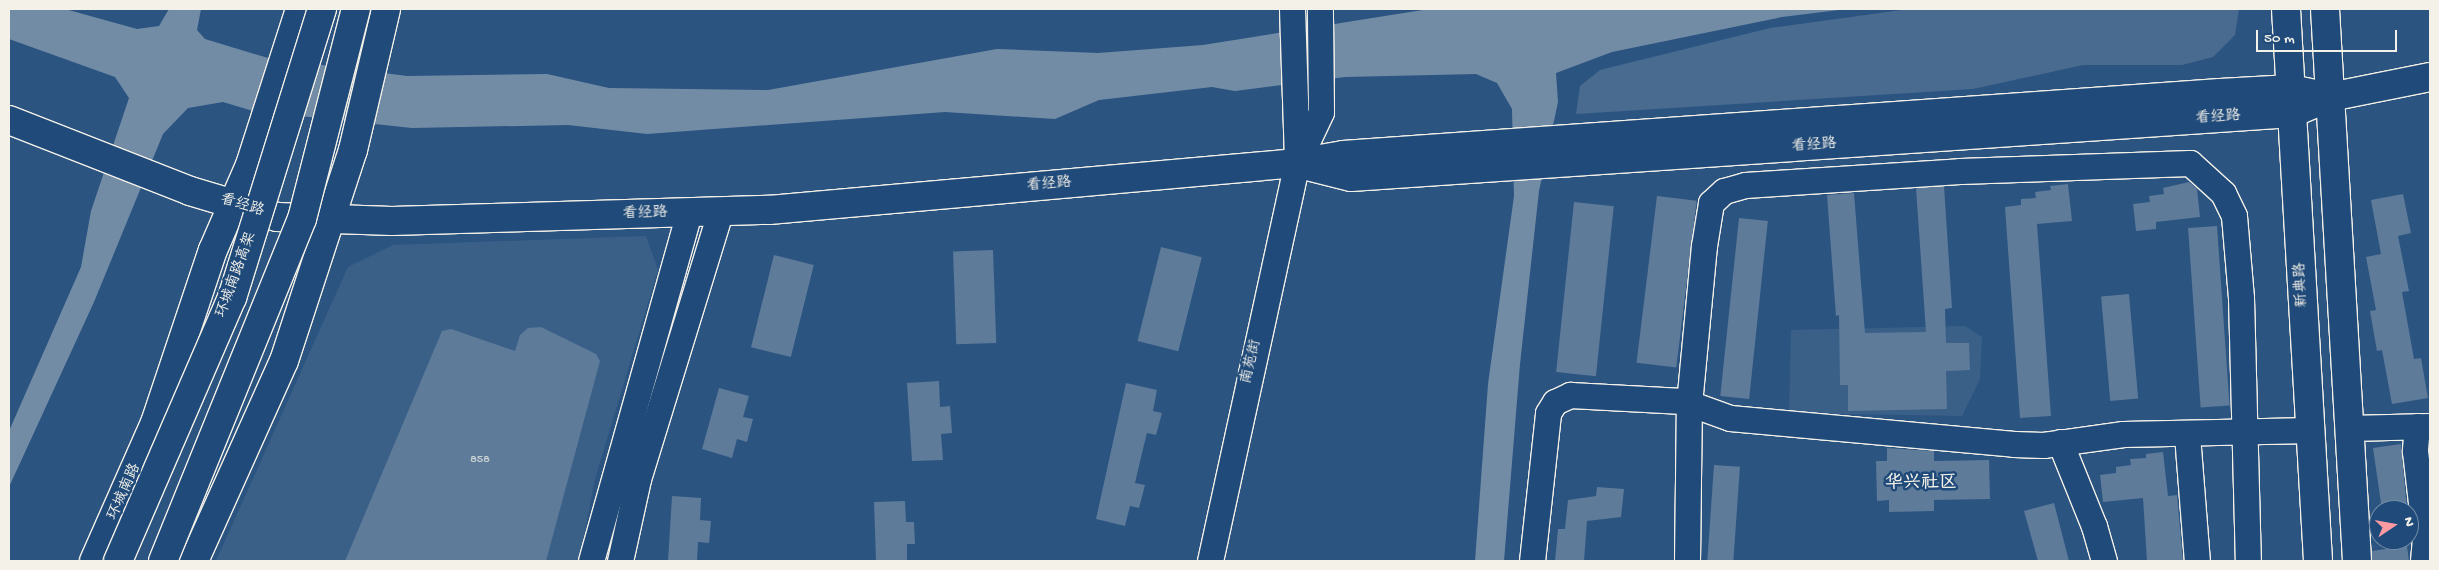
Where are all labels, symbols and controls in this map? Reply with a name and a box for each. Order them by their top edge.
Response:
scale bar [2259,20,2400,52]
text: 50 m [2264,30,2295,48]
street label: 看经路 [2195,107,2241,129]
street label: 看经路 [1791,135,1837,157]
street label: 看经路 [1026,174,1072,196]
street label: 看经路 [218,191,266,221]
street label: 看经路 [622,204,668,224]
street label: 环城南路高架 [213,230,261,320]
street label: 新典路 [2292,262,2312,308]
street label: 南苑街 [1238,338,1266,386]
house number: 858 [470,454,490,468]
street label: 环城南路 [105,461,145,523]
district label: 华兴社区 [1885,473,1957,495]
north arrow [2369,500,2419,550]
text: N [2399,516,2417,528]

